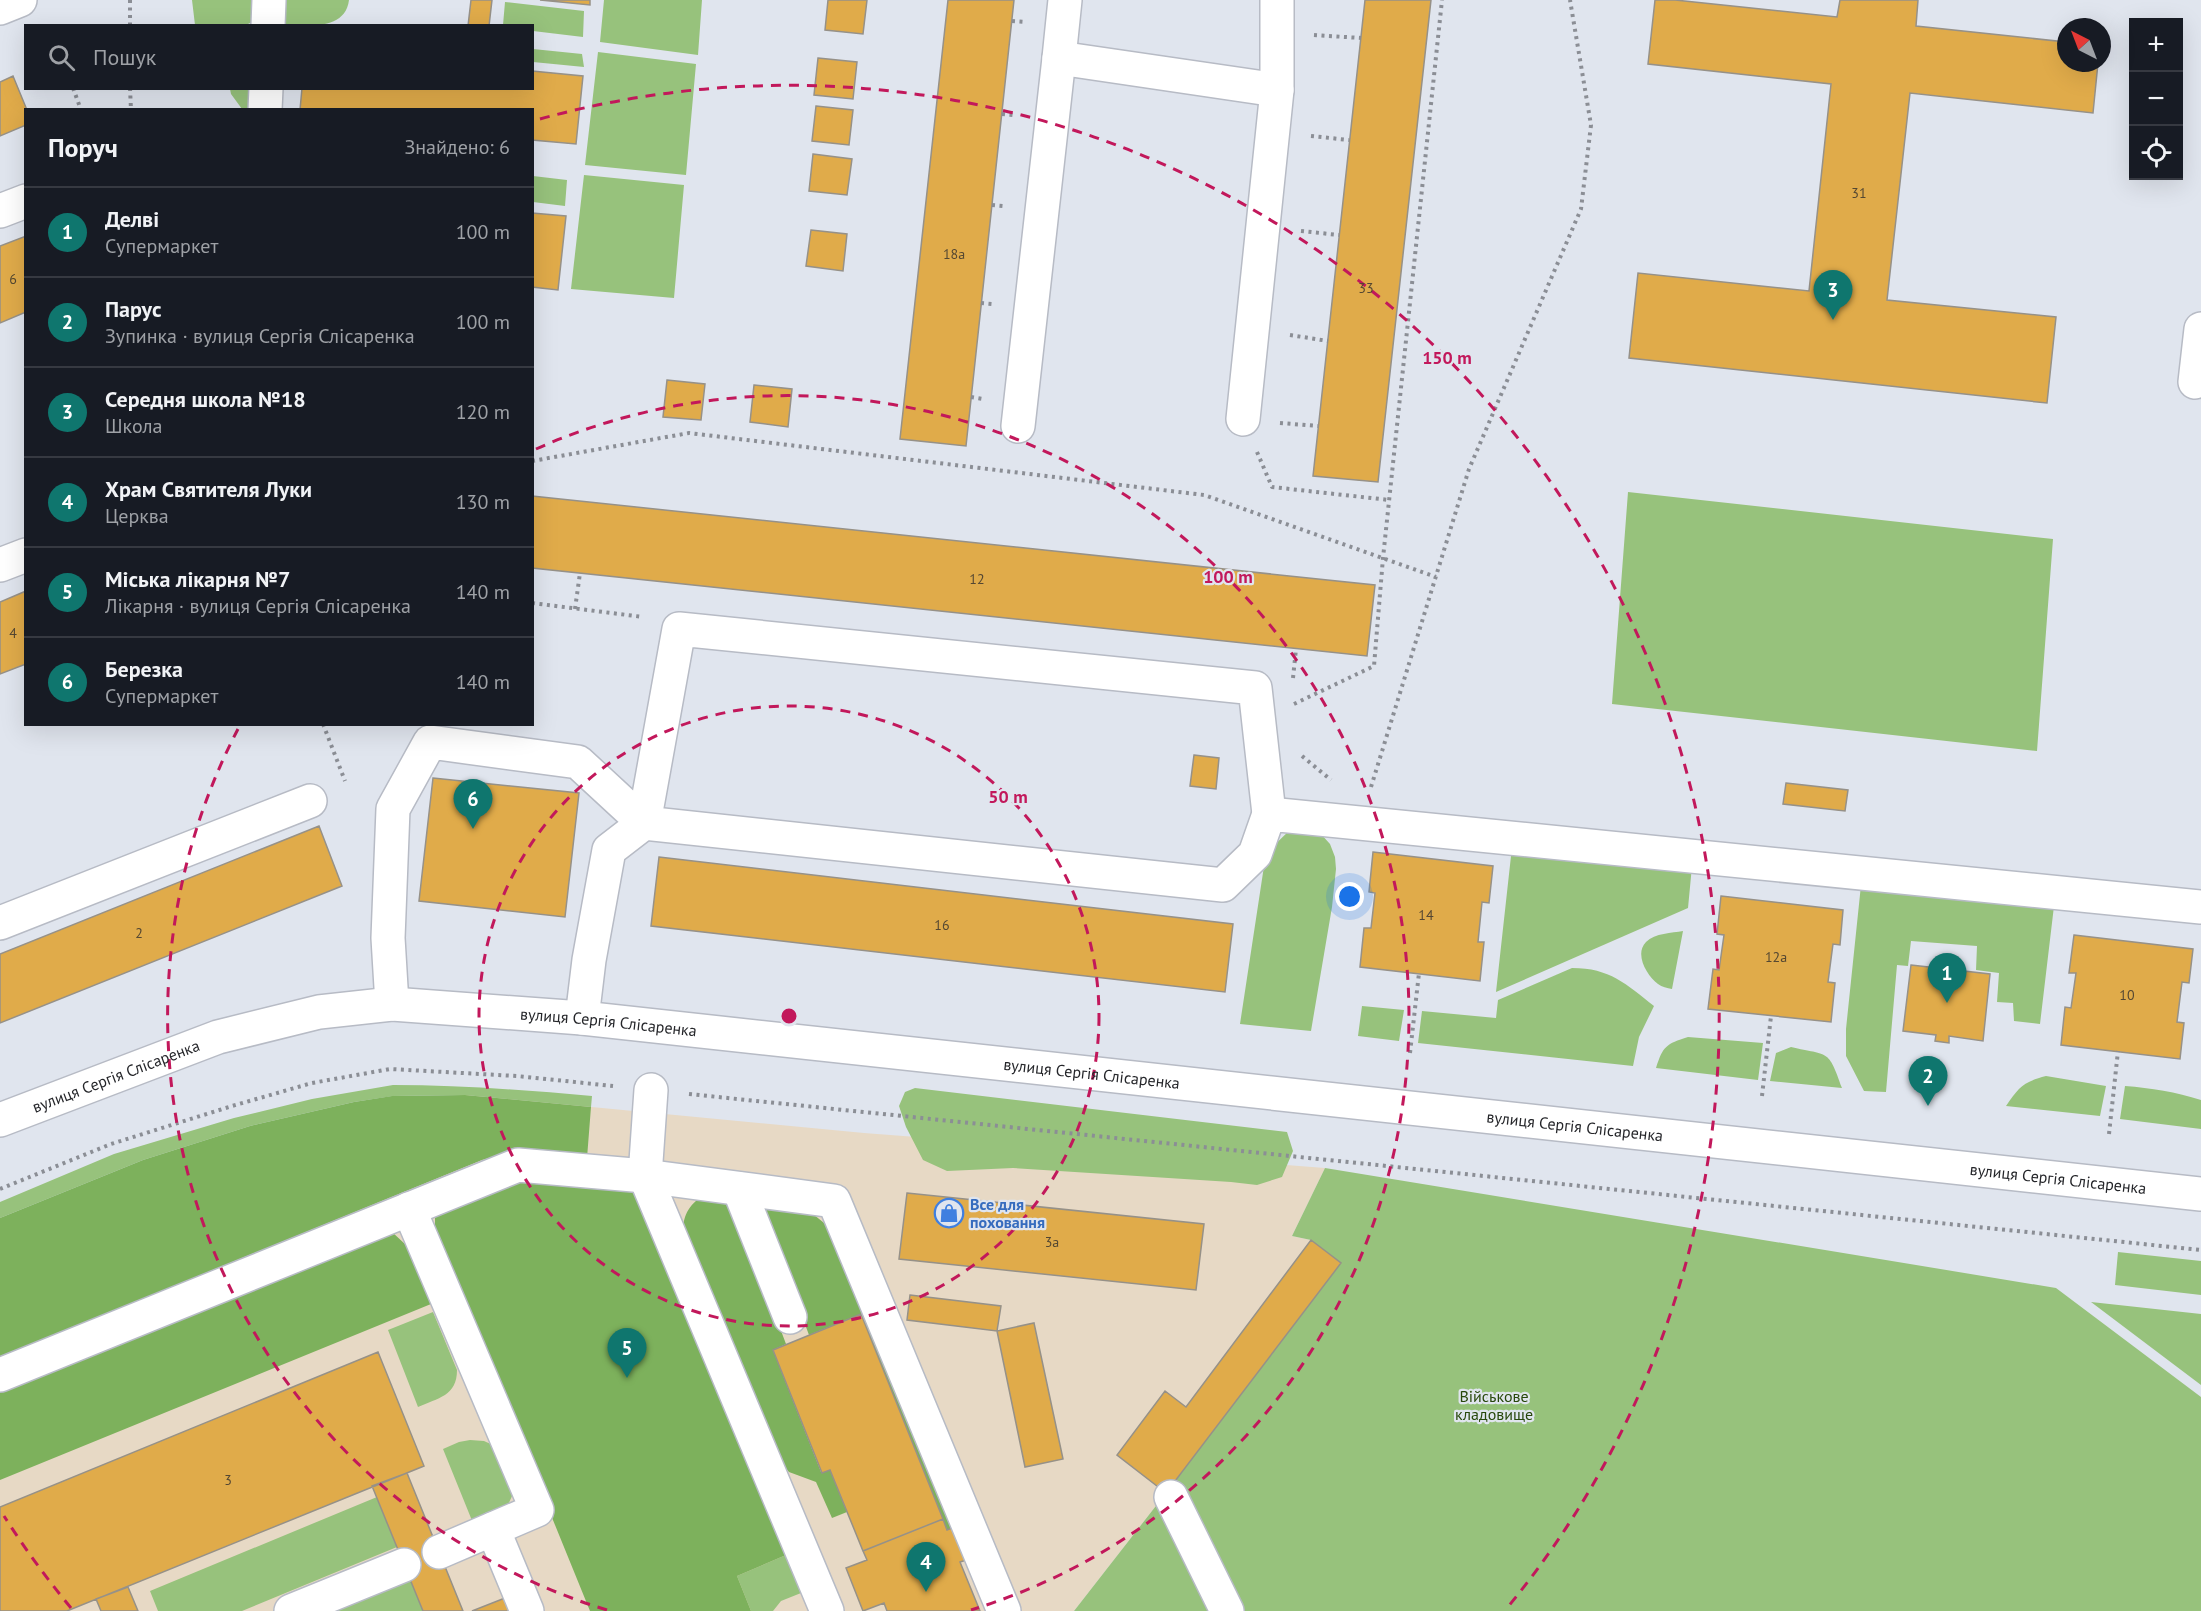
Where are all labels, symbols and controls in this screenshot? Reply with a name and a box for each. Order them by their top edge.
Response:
north arrow [2057,18,2111,72]
map controls [2129,18,2183,180]
button: + [2129,18,2183,72]
search box [24,24,534,90]
icon: search [45,41,78,74]
text: Пошук [93,43,156,71]
button: − [2129,72,2183,126]
button: locate [2129,126,2183,180]
text: Поруч [48,131,118,164]
text: Знайдено: 6 [404,134,510,160]
house number: 31 [1851,184,1867,202]
text: Делві [105,205,159,233]
text: 1 [62,219,73,245]
text: 100 m [456,219,510,245]
text: Супермаркет [105,233,218,259]
house number: 18а [943,245,965,263]
house number: 6 [9,270,17,288]
pin: 3 [1814,270,1852,320]
house number: 33 [1358,279,1374,297]
text: Парус [105,295,162,323]
text: 2 [62,309,73,335]
text: 100 m [456,309,510,335]
text: Зупинка · вулиця Сергія Слісаренка [105,323,415,349]
text: 150 m [1422,346,1472,369]
text: Середня школа №18 [105,385,306,413]
text: 3 [62,399,73,425]
text: 120 m [456,399,510,425]
text: Школа [105,413,162,439]
text: Храм Святителя Луки [105,475,312,503]
text: 4 [62,489,73,515]
text: 130 m [456,489,510,515]
text: Церква [105,503,169,529]
text: Міська лікарня №7 [105,565,290,593]
text: 100 m [1203,565,1253,588]
house number: 12 [969,570,985,588]
text: 5 [62,579,73,605]
text: 140 m [456,579,510,605]
text: Лікарня · вулиця Сергія Слісаренка [105,593,411,619]
house number: 4 [9,624,17,642]
text: Березка [105,655,183,683]
text: 6 [62,669,73,695]
text: 140 m [456,669,510,695]
text: Супермаркет [105,683,218,709]
pin: 6 [454,780,492,829]
text: 50 m [988,785,1028,808]
your location [1335,882,1364,911]
house number: 14 [1418,906,1434,924]
house number: 16 [934,916,950,934]
house number: 2 [135,924,143,942]
house number: 12а [1765,948,1787,966]
pin: 1 [1928,954,1966,1003]
house number: 10 [2119,986,2135,1004]
street label: вулиця Сергія Слісаренка [519,1003,698,1040]
centre of rings [779,1006,799,1026]
street label: вулиця Сергія Слісаренка [29,1035,202,1117]
street label: вулиця Сергія Слісаренка [1002,1054,1181,1093]
pin: 2 [1908,1056,1948,1106]
street label: вулиця Сергія Слісаренка [1486,1106,1664,1145]
street label: вулиця Сергія Слісаренка [1969,1159,2147,1198]
place label: Все для поховання [970,1194,1045,1232]
shop icon: Все для поховання [933,1197,965,1229]
house number: 3а [1045,1233,1059,1251]
pin: 5 [608,1328,646,1378]
park label: Військове кладовище [1455,1386,1533,1424]
house number: 3 [224,1471,232,1489]
pin: 4 [906,1542,946,1592]

